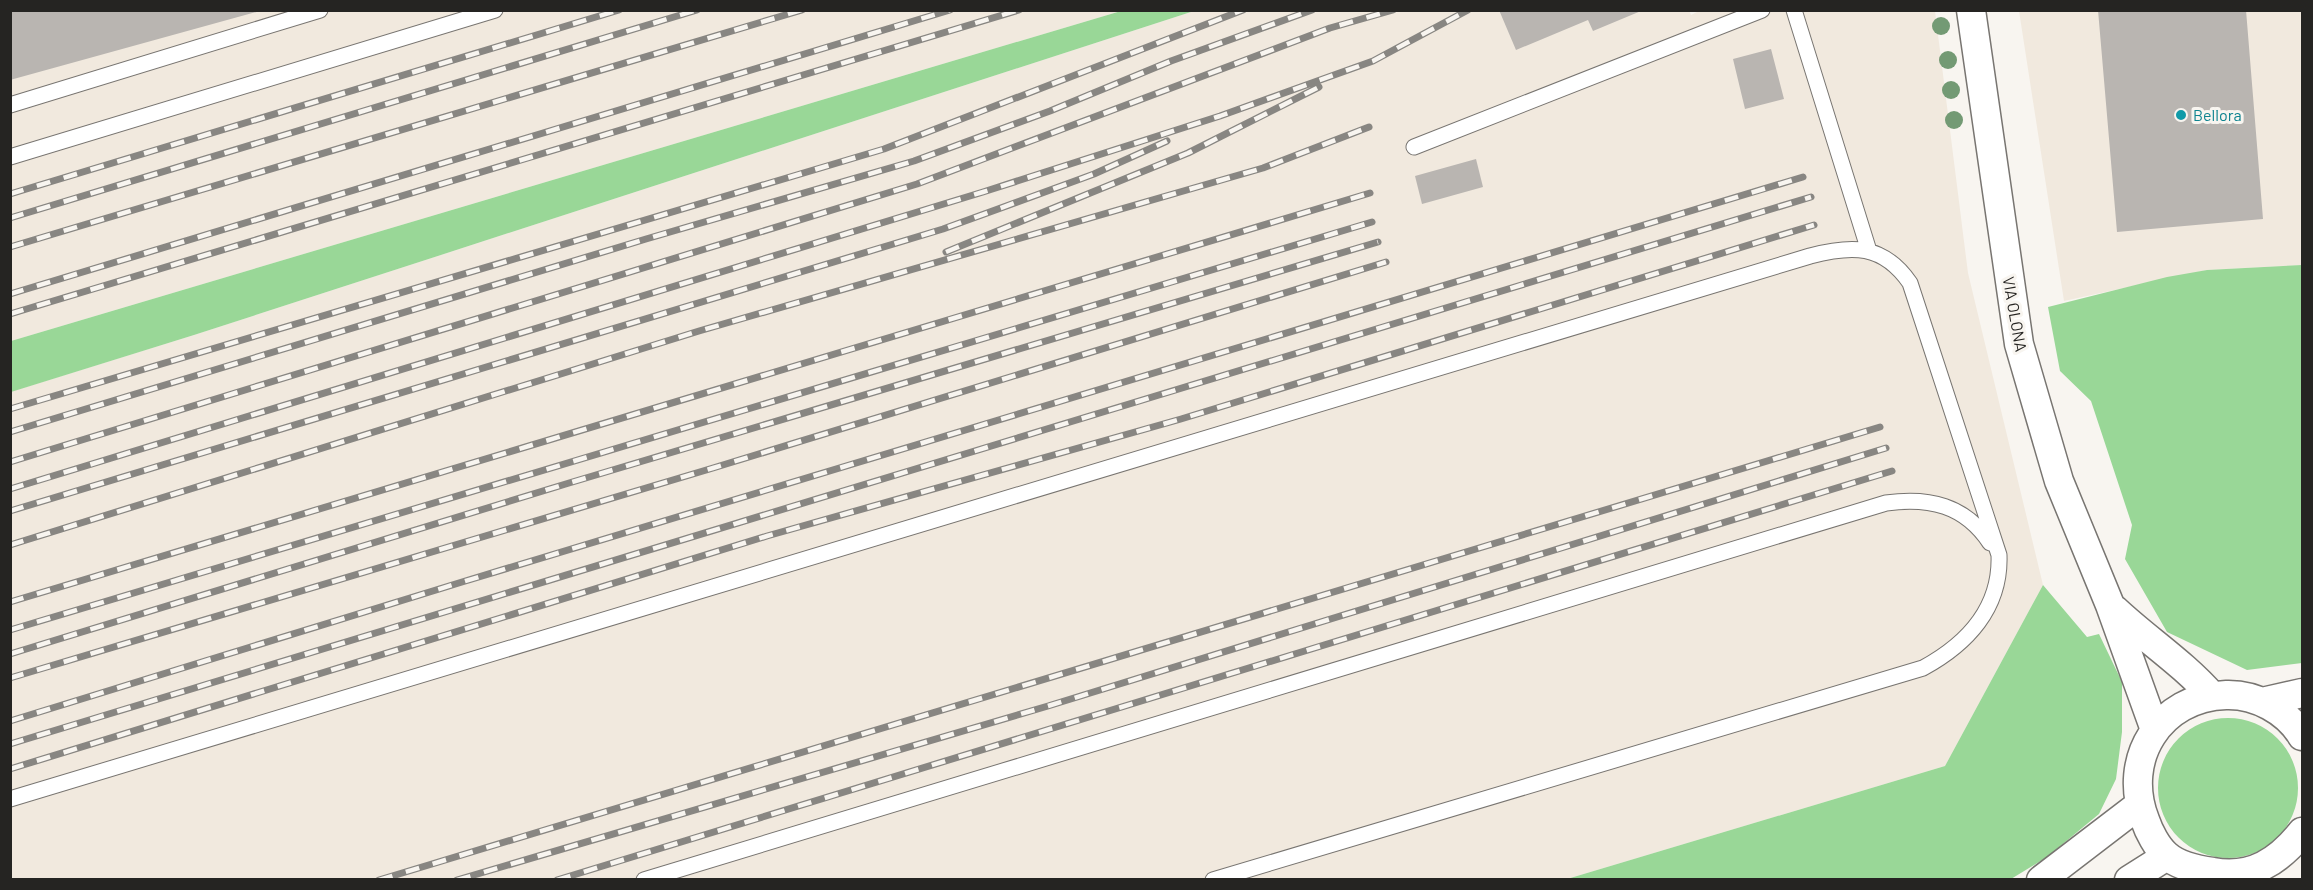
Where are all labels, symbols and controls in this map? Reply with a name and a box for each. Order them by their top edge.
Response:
place label: Bellora [2193,105,2242,124]
marker: Bellora [2174,108,2188,122]
street label: VIA OLONA [2000,275,2031,353]

